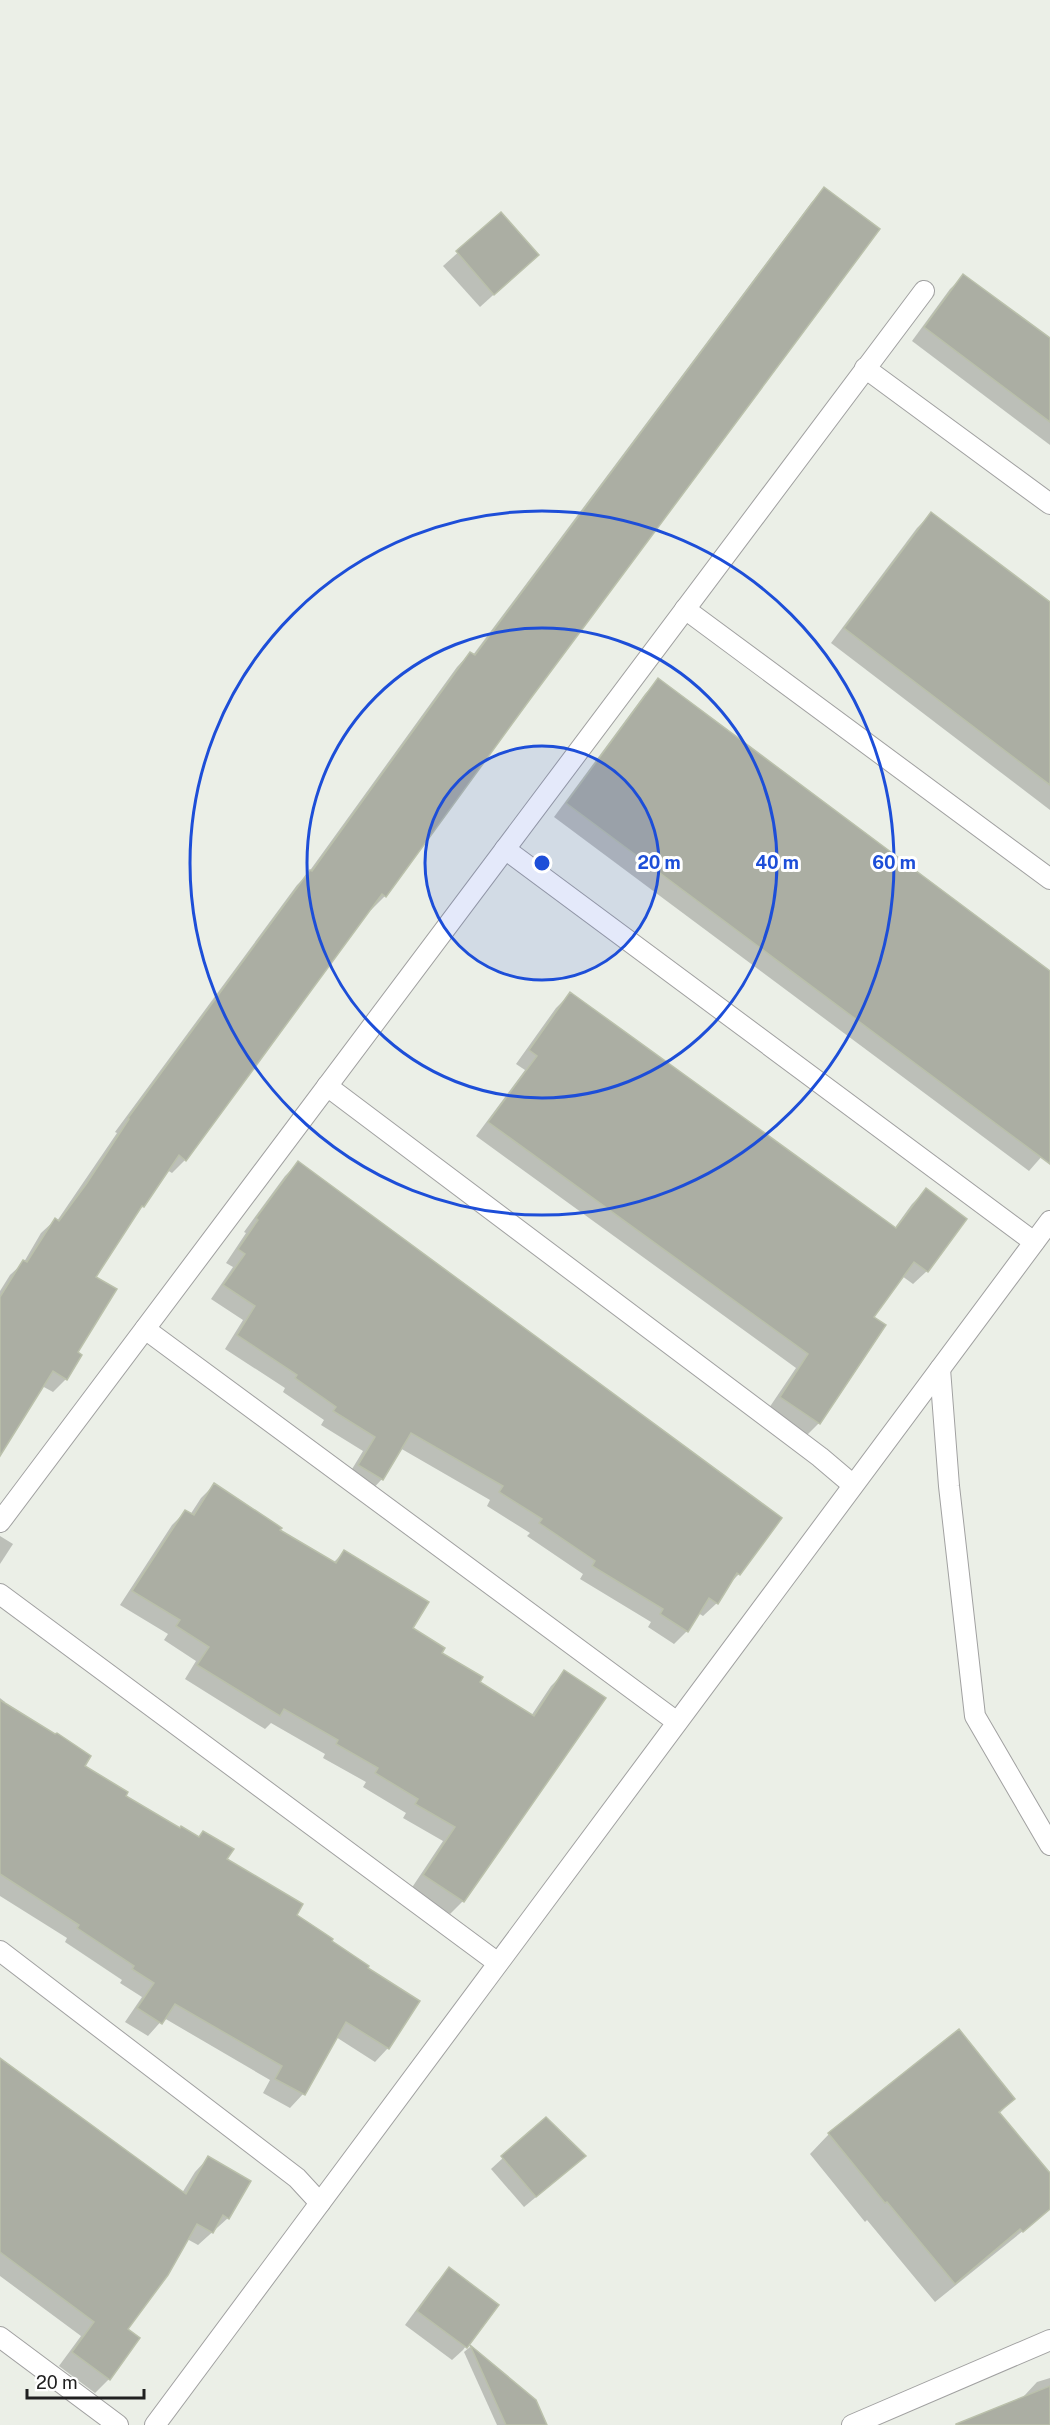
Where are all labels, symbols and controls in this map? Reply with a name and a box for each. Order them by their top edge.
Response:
text: 20 m [637,852,681,873]
text: 40 m [755,852,799,873]
text: 60 m [872,852,916,873]
centre of rings [532,853,552,873]
scale bar [27,2362,144,2400]
text: 20 m [36,2372,78,2393]

